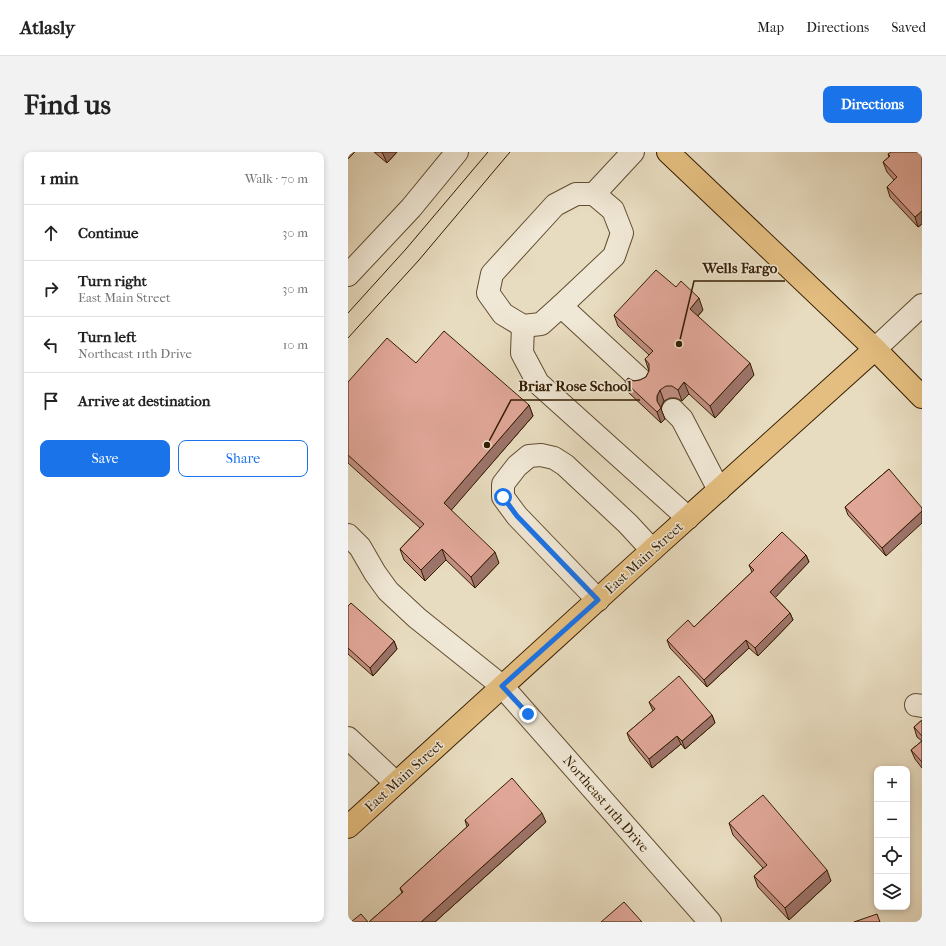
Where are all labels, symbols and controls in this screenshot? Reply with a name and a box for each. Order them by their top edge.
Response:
text: Atlasly [20,17,75,39]
text: Map [757,19,784,36]
text: Directions [806,19,869,36]
text: Saved [891,19,926,36]
button: Directions [823,86,922,123]
text: Find us [24,88,111,121]
text: 1 min [40,168,79,188]
text: Walk · 70 m [245,171,308,186]
icon: ahead [40,222,62,244]
text: Continue [78,224,138,242]
text: 30 m [282,225,308,240]
callout: Wells Fargo [694,254,785,281]
text: Wells Fargo [702,259,778,277]
text: Turn right [78,272,147,290]
icon: right [40,278,62,300]
text: 30 m [282,281,308,296]
text: East Main Street [78,290,171,305]
text: Turn left [78,328,136,346]
icon: left [40,334,62,356]
text: 10 m [283,337,308,352]
text: Northeast 11th Drive [78,346,192,361]
callout: Briar Rose School [511,373,640,400]
text: Briar Rose School [518,377,633,395]
icon: arrive [40,390,62,412]
text: Arrive at destination [78,392,210,410]
button: Save [40,440,170,477]
button: Share [178,440,308,477]
route start [494,488,512,506]
street label: East Main Street [601,518,687,598]
route end [519,705,537,723]
street label: East Main Street [361,736,447,816]
street label: Northeast 11th Drive [559,752,653,856]
map controls [874,766,910,910]
button: + [874,766,910,802]
button: − [874,802,910,838]
button: locate [874,838,910,874]
button: layers [874,874,910,910]

